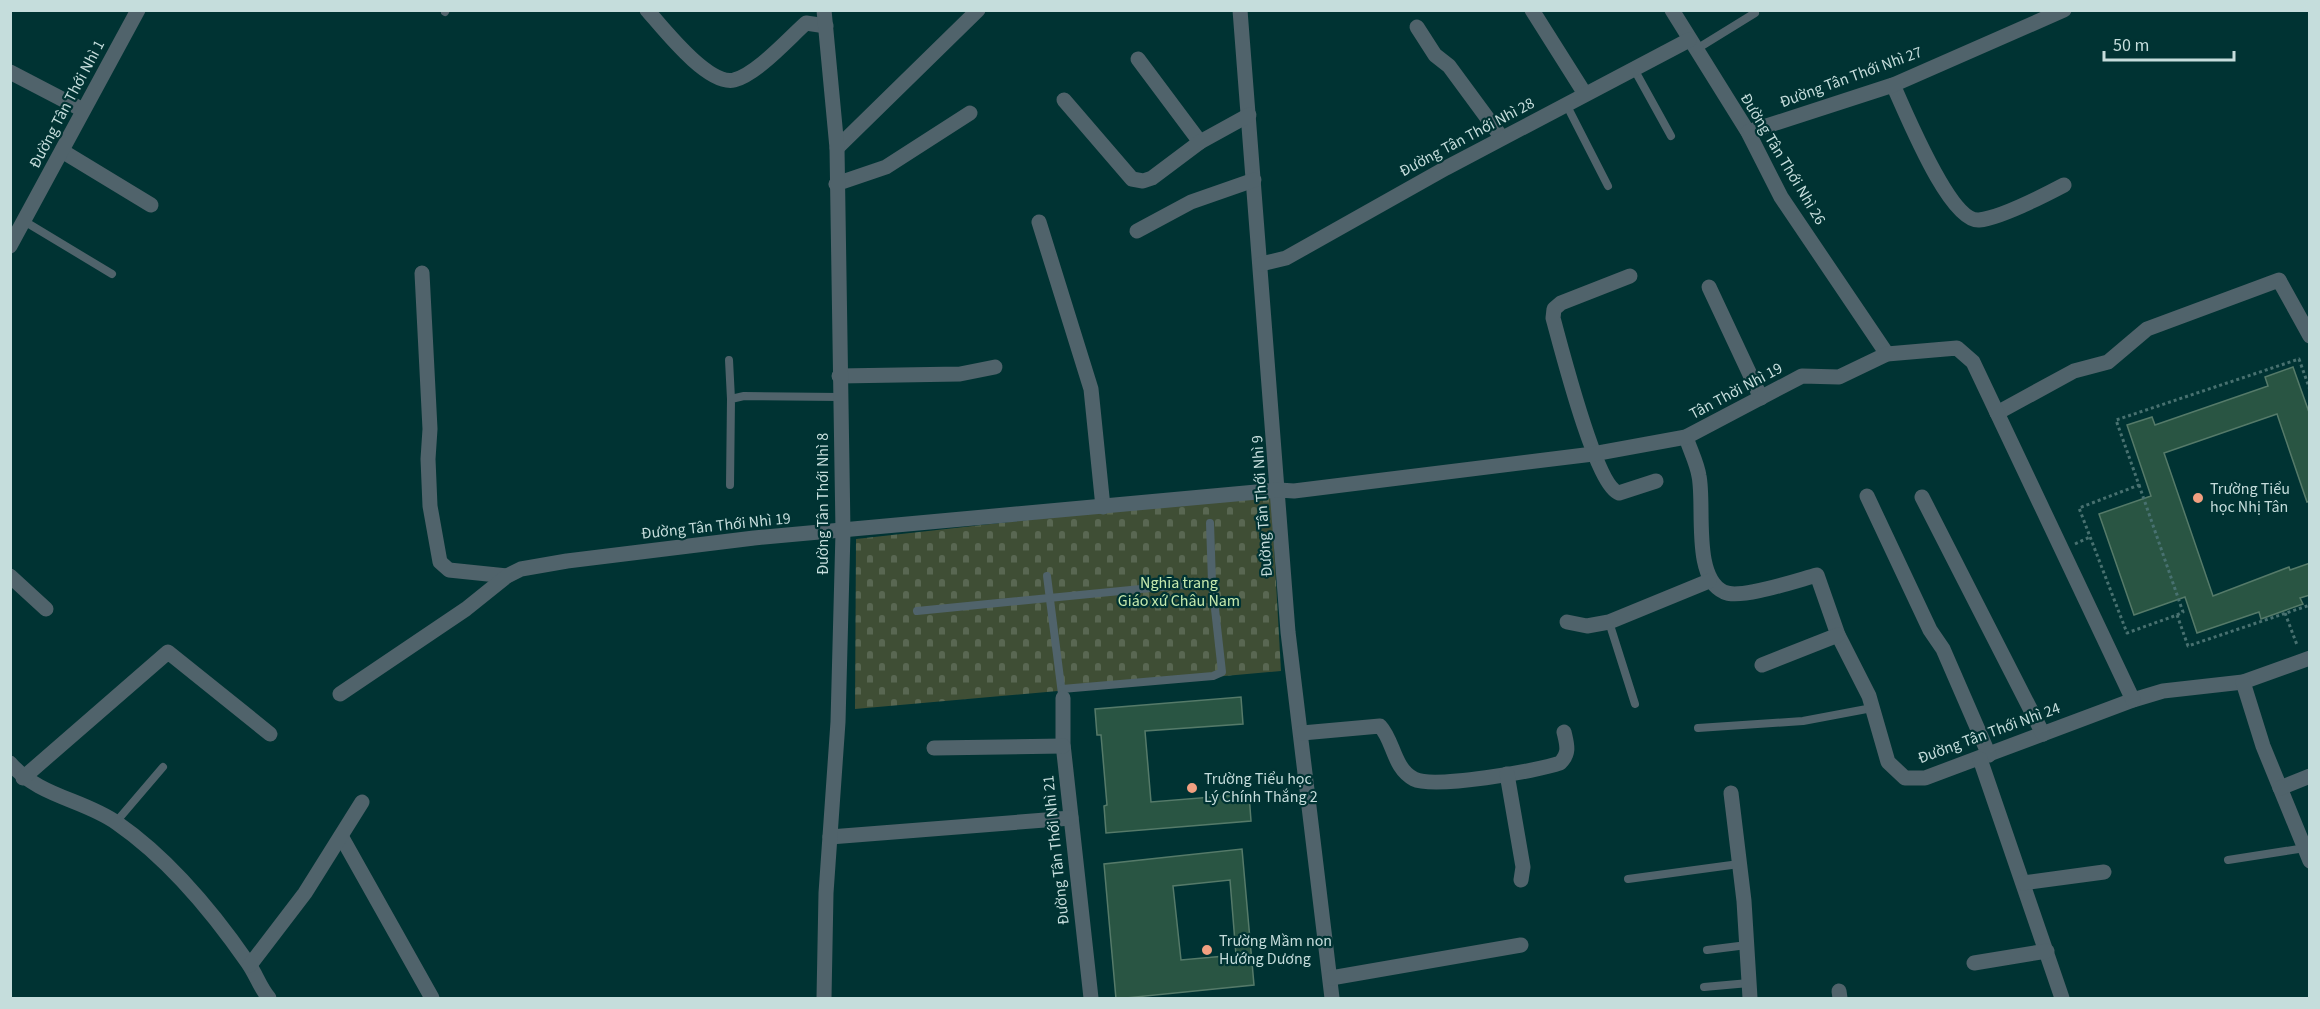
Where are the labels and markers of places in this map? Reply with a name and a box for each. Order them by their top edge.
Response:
place label: Trường Tiểu học Nhị Tân [2210,478,2290,518]
marker: Trường Tiểu học Nhị Tân [2191,491,2205,505]
place label: Trường Tiểu học Lý Chính Thắng 2 [1204,768,1318,808]
marker: Trường Tiểu học Lý Chính Thắng 2 [1185,781,1199,795]
place label: Trường Mầm non Hướng Dương [1219,930,1332,970]
marker: Trường Mầm non Hướng Dương [1200,943,1214,957]

